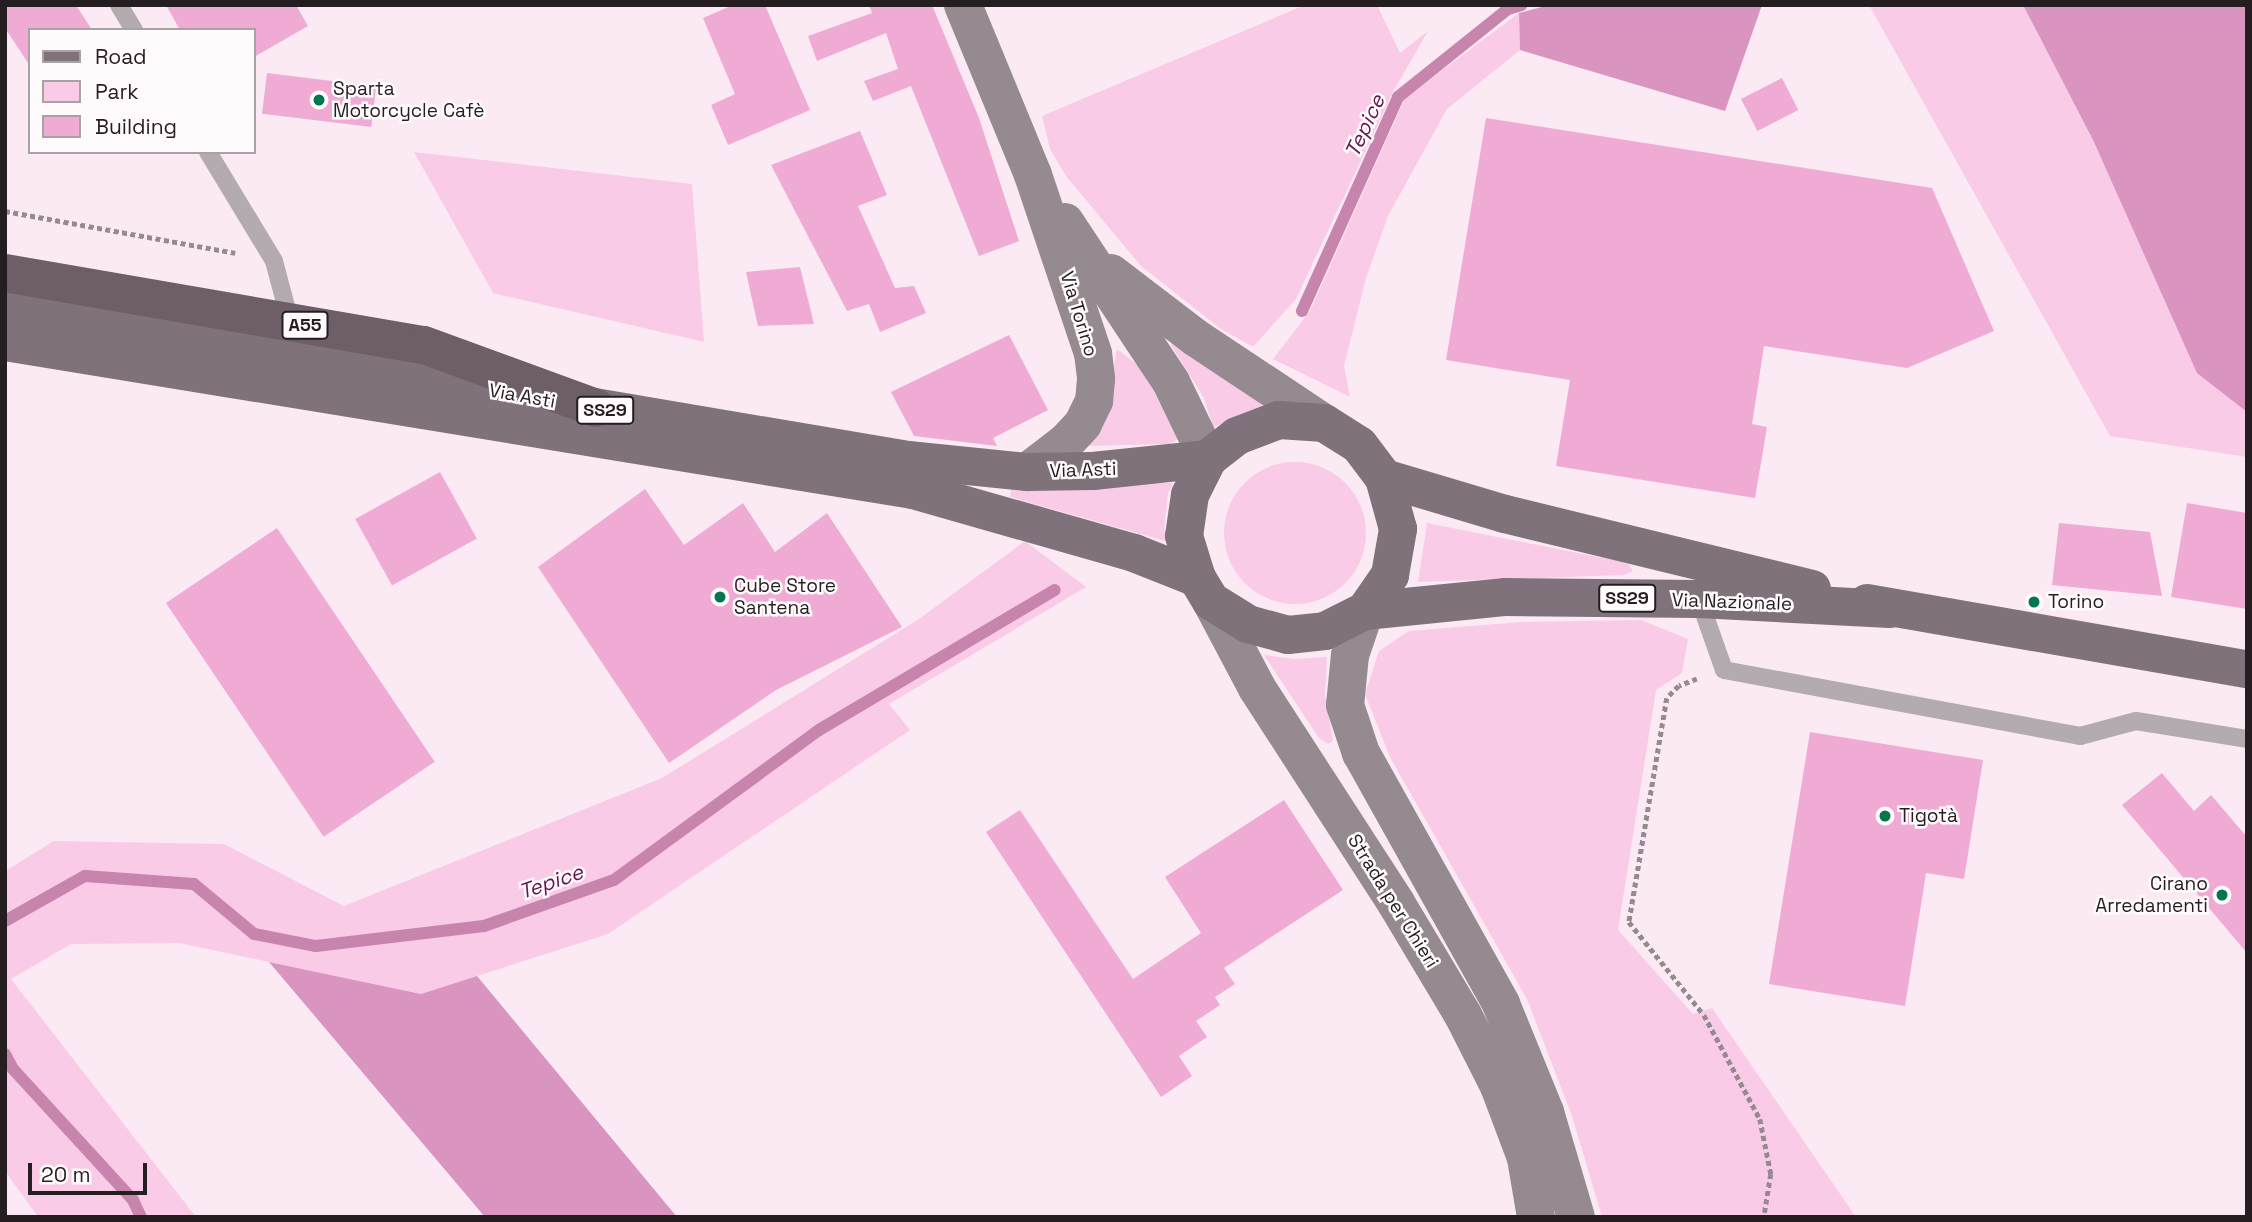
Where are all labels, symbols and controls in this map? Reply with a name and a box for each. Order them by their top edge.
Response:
legend [28,28,256,154]
text: Road [95,43,147,70]
text: Park [95,78,139,105]
place label: Sparta Motorcycle Cafè [333,78,485,122]
water label: Tepice [1340,91,1390,161]
marker: Sparta Motorcycle Cafè [311,92,327,108]
text: Building [95,113,177,140]
street label: Via Torino [1055,268,1103,360]
road number: A55 [280,310,330,340]
street label: Via Asti [487,379,557,413]
road number: SS29 [575,396,635,424]
street label: Via Asti [1049,457,1117,483]
place label: Cube Store Santena [734,575,836,619]
road number: SS29 [1597,584,1657,612]
marker: Cube Store Santena [712,589,728,605]
street label: Via Nazionale [1671,589,1793,615]
place label: Torino [2048,591,2104,613]
marker: Torino [2026,594,2042,610]
place label: Tigotà [1899,805,1958,827]
marker: Tigotà [1877,808,1893,824]
street label: Strada per Chieri [1343,830,1443,972]
water label: Tepice [516,859,586,905]
place label: Cirano Arredamenti [2095,873,2208,917]
marker: Cirano Arredamenti [2214,887,2230,903]
scale bar [32,1148,150,1192]
text: 20 m [41,1161,91,1188]

